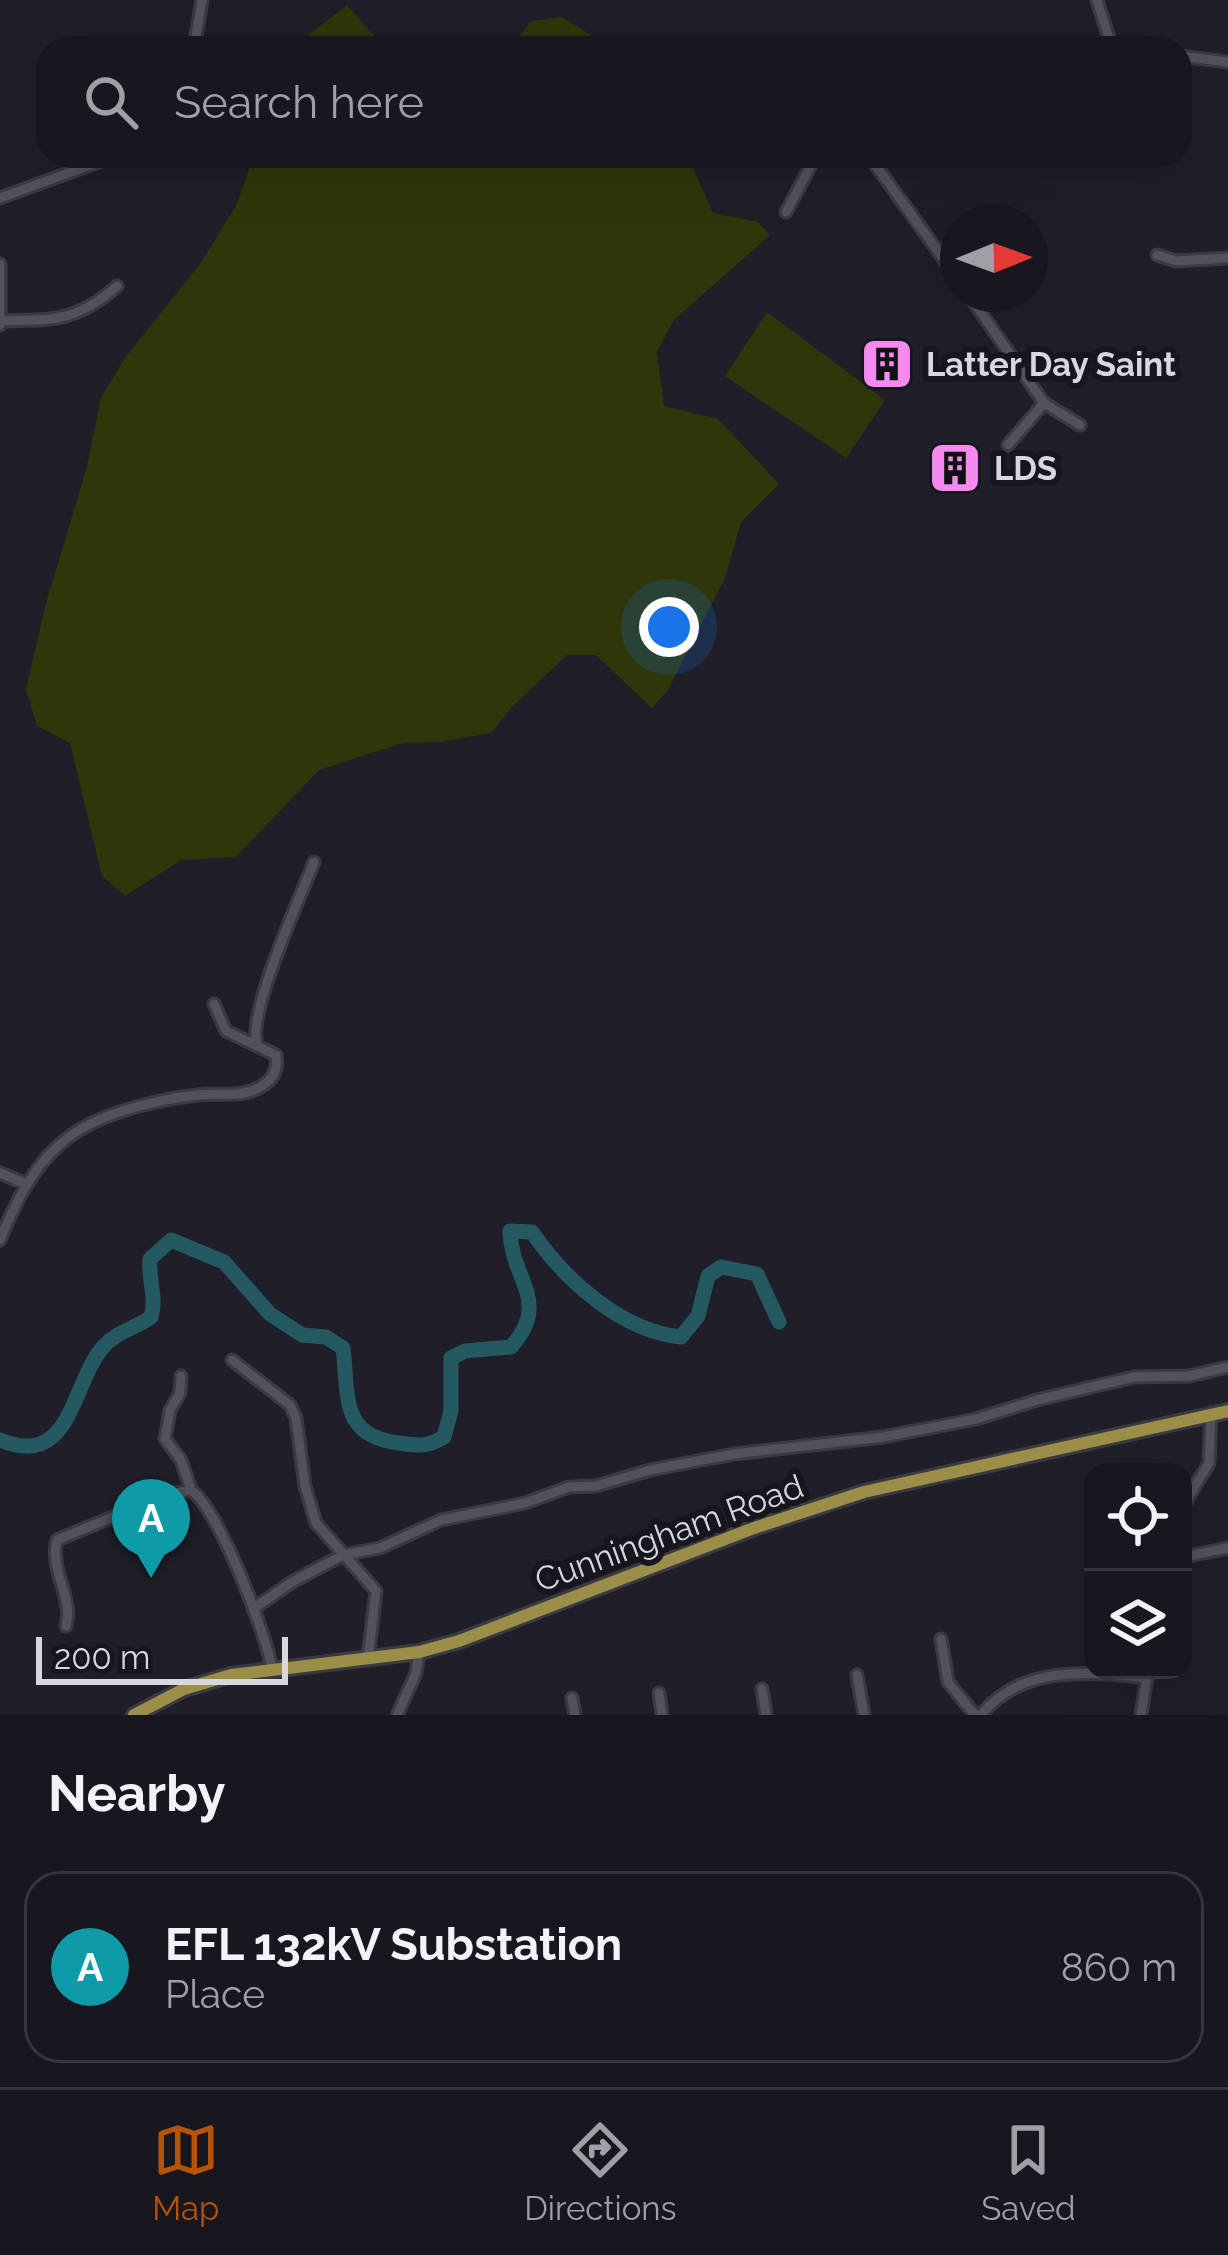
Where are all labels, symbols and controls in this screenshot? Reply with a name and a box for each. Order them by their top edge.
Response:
search box [36,36,1192,168]
icon: search [78,69,144,135]
text: Search here [174,76,424,129]
north arrow [940,204,1048,312]
building icon: Latter Day Saint [859,336,915,392]
place label: Latter Day Saint [926,345,1176,384]
building icon: LDS [927,440,983,496]
place label: LDS [994,449,1057,488]
your location [639,597,699,657]
map controls [1084,1463,1192,1679]
button: locate [1084,1463,1192,1571]
street label: Cunningham Road [530,1466,808,1600]
pin: A [112,1479,190,1578]
button: layers [1084,1571,1192,1679]
scale bar [36,1631,288,1684]
text: 200 m [54,1638,150,1677]
text: Nearby [48,1763,225,1823]
text: EFL 132kV Substation [165,1918,622,1971]
text: A [77,1944,103,1990]
text: 860 m [1061,1944,1177,1990]
text: Place [165,1971,265,2017]
tab: Map [152,2117,219,2228]
tab: Directions [524,2117,677,2228]
tab: Saved [981,2117,1076,2228]

